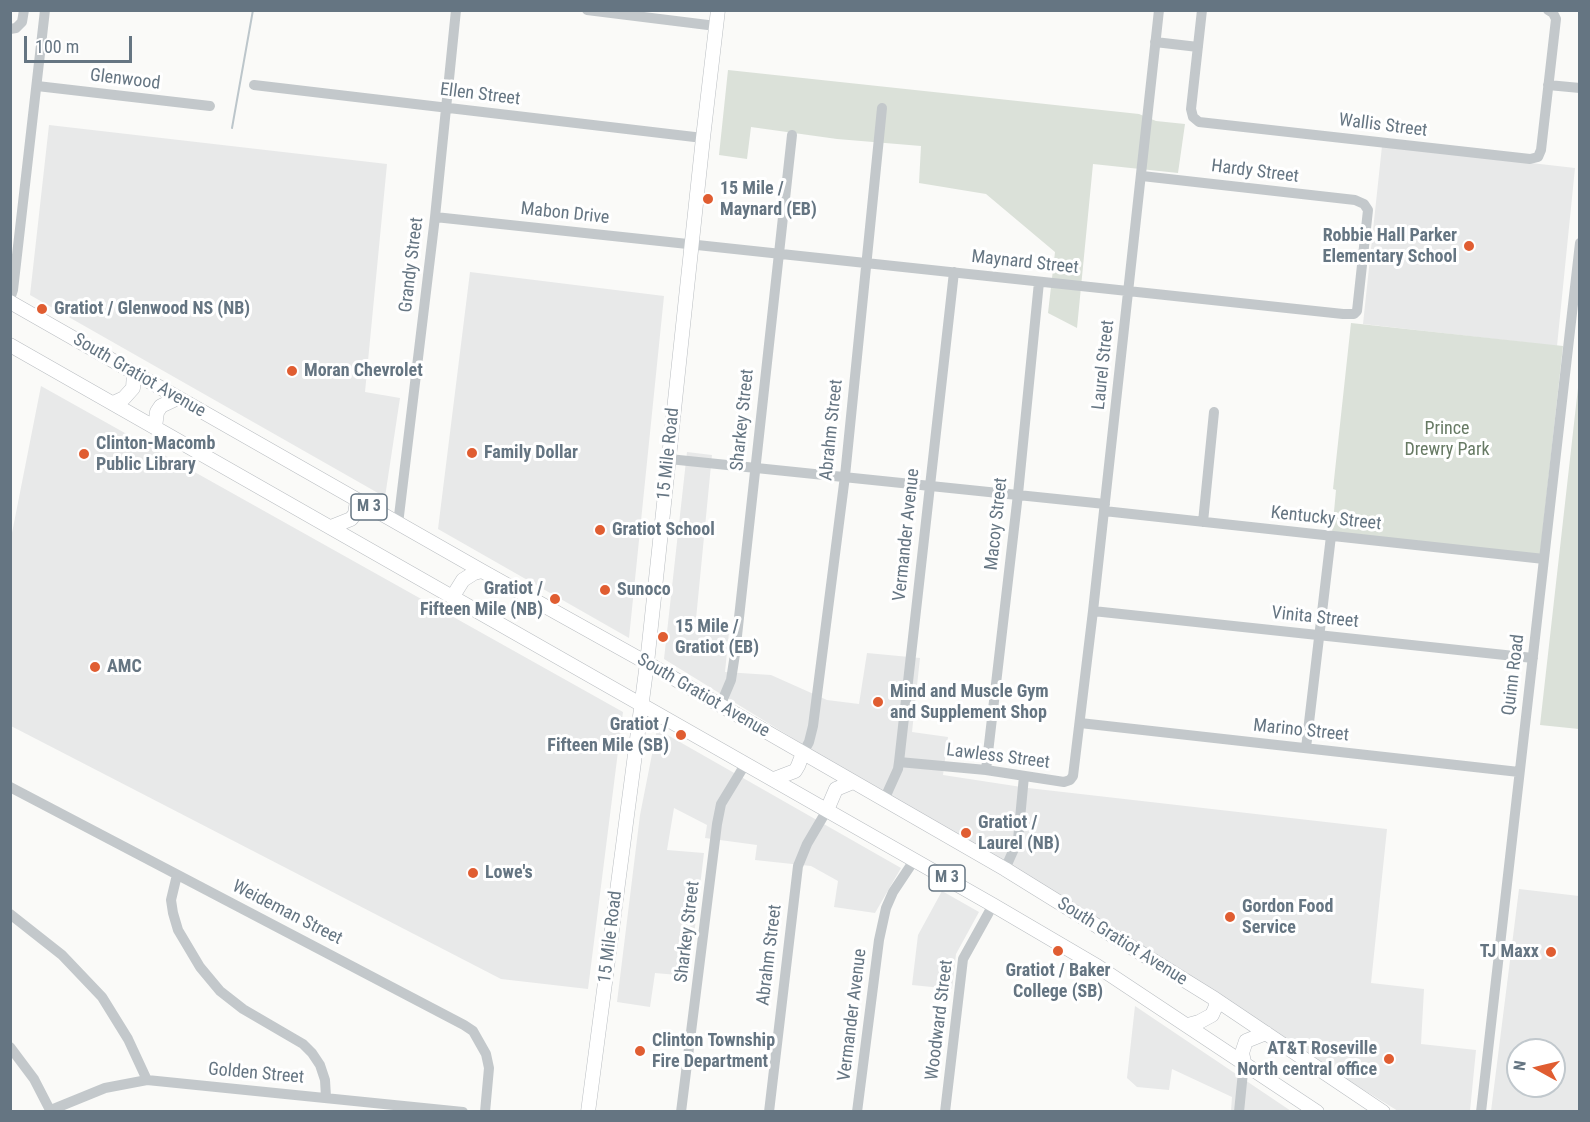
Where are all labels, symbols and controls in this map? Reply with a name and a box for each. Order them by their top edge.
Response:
scale bar [27,24,135,62]
text: 100 m [35,36,79,57]
street label: Glenwood [89,65,161,95]
street label: Ellen Street [439,79,521,111]
street label: Wallis Street [1338,110,1428,142]
street label: Hardy Street [1210,156,1300,188]
place label: 15 Mile / Maynard (EB) [720,178,817,220]
marker: 15 Mile / Maynard (EB) [701,192,715,206]
street label: Mabon Drive [520,199,610,229]
street label: Grandy Street [395,216,429,314]
place label: Robbie Hall Parker Elementary School [1323,225,1457,268]
marker: Robbie Hall Parker Elementary School [1462,239,1476,253]
street label: Maynard Street [970,247,1080,279]
place label: Gratiot / Glenwood NS (NB) [54,298,250,320]
marker: Gratiot / Glenwood NS (NB) [35,302,49,316]
street label: Laurel Street [1089,319,1119,411]
street label: South Gratiot Avenue [69,329,209,423]
place label: Moran Chevrolet [304,360,423,382]
marker: Moran Chevrolet [285,364,299,378]
street label: Sharkey Street [727,368,759,472]
street label: Abrahm Street [816,378,848,482]
street label: 15 Mile Road [653,407,685,501]
park label: Prince Drewry Park [1404,418,1490,460]
place label: Clinton-Macomb Public Library [96,433,215,476]
place label: Family Dollar [484,442,578,464]
marker: Family Dollar [465,446,479,460]
marker: Clinton-Macomb Public Library [77,447,91,461]
street label: Vermander Avenue [889,468,925,602]
street label: Macoy Street [981,477,1013,571]
road number: M 3 [351,494,387,520]
street label: Kentucky Street [1270,502,1382,536]
place label: Gratiot School [612,519,715,541]
marker: Gratiot School [593,523,607,537]
place label: Gratiot / Fifteen Mile (NB) [420,578,543,620]
place label: Sunoco [617,579,671,601]
marker: Sunoco [598,583,612,597]
marker: Gratiot / Fifteen Mile (NB) [548,592,562,606]
street label: Vinita Street [1270,603,1360,633]
place label: 15 Mile / Gratiot (EB) [675,616,759,658]
marker: 15 Mile / Gratiot (EB) [656,630,670,644]
street label: Quinn Road [1498,633,1530,717]
street label: South Gratiot Avenue [633,649,773,743]
place label: AMC [107,656,142,678]
marker: AMC [88,660,102,674]
place label: Mind and Muscle Gym and Supplement Shop [890,681,1049,724]
marker: Mind and Muscle Gym and Supplement Shop [871,695,885,709]
place label: Gratiot / Fifteen Mile (SB) [547,714,669,756]
street label: Marino Street [1252,715,1350,747]
marker: Gratiot / Fifteen Mile (SB) [674,728,688,742]
street label: Lawless Street [945,740,1051,774]
place label: Gratiot / Laurel (NB) [978,812,1060,854]
marker: Gratiot / Laurel (NB) [959,826,973,840]
place label: Lowe's [485,862,533,884]
road number: M 3 [929,865,965,891]
marker: Lowe's [466,866,480,880]
street label: Weideman Street [228,876,346,950]
street label: Sharkey Street [671,880,705,984]
street label: 15 Mile Road [595,890,627,984]
street label: South Gratiot Avenue [1053,893,1191,991]
place label: Gordon Food Service [1242,896,1333,938]
street label: Abrahm Street [753,903,787,1007]
marker: Gordon Food Service [1223,910,1237,924]
place label: TJ Maxx [1480,941,1539,963]
marker: Gratiot / Baker College (SB) [1051,944,1065,958]
marker: TJ Maxx [1544,945,1558,959]
street label: Vermander Avenue [834,948,872,1082]
street label: Woodward Street [922,958,958,1082]
place label: Gratiot / Baker College (SB) [1005,960,1111,1002]
place label: Clinton Township Fire Department [652,1030,775,1072]
place label: AT&T Roseville North central office [1237,1038,1377,1080]
north arrow [1506,1038,1566,1098]
marker: Clinton Township Fire Department [633,1044,647,1058]
marker: AT&T Roseville North central office [1382,1052,1396,1066]
street label: Golden Street [207,1059,305,1089]
text: N [1510,1060,1530,1072]

